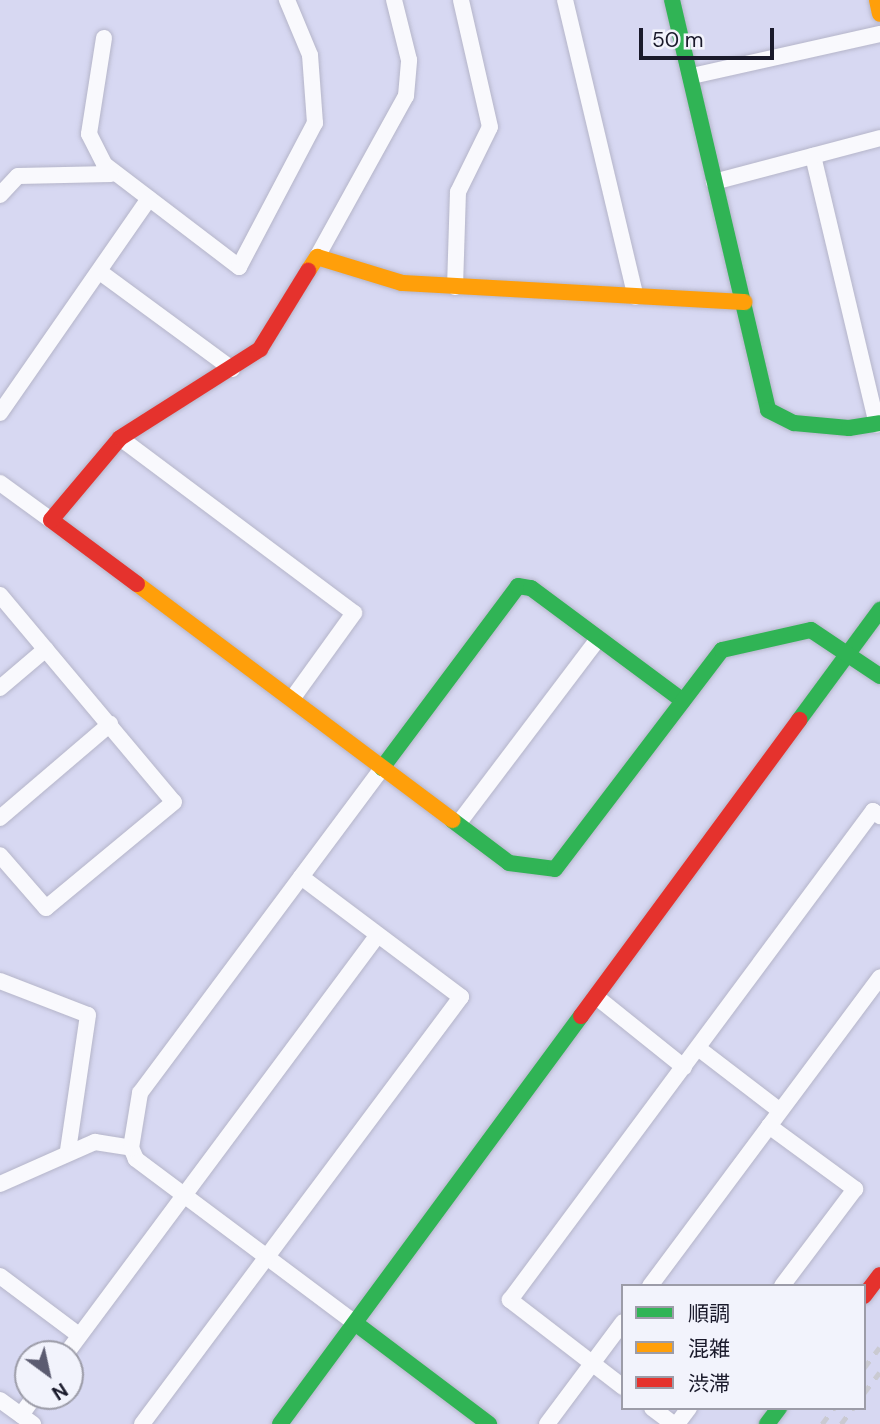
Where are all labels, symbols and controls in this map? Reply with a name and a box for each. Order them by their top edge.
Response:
scale bar [642,14,777,58]
text: 50 m [652,26,703,54]
legend [621,1284,866,1410]
text: 順調 [688,1300,730,1328]
text: 混雑 [688,1335,730,1363]
north arrow [14,1340,84,1410]
text: 渋滞 [688,1370,730,1398]
text: N [47,1377,72,1406]

